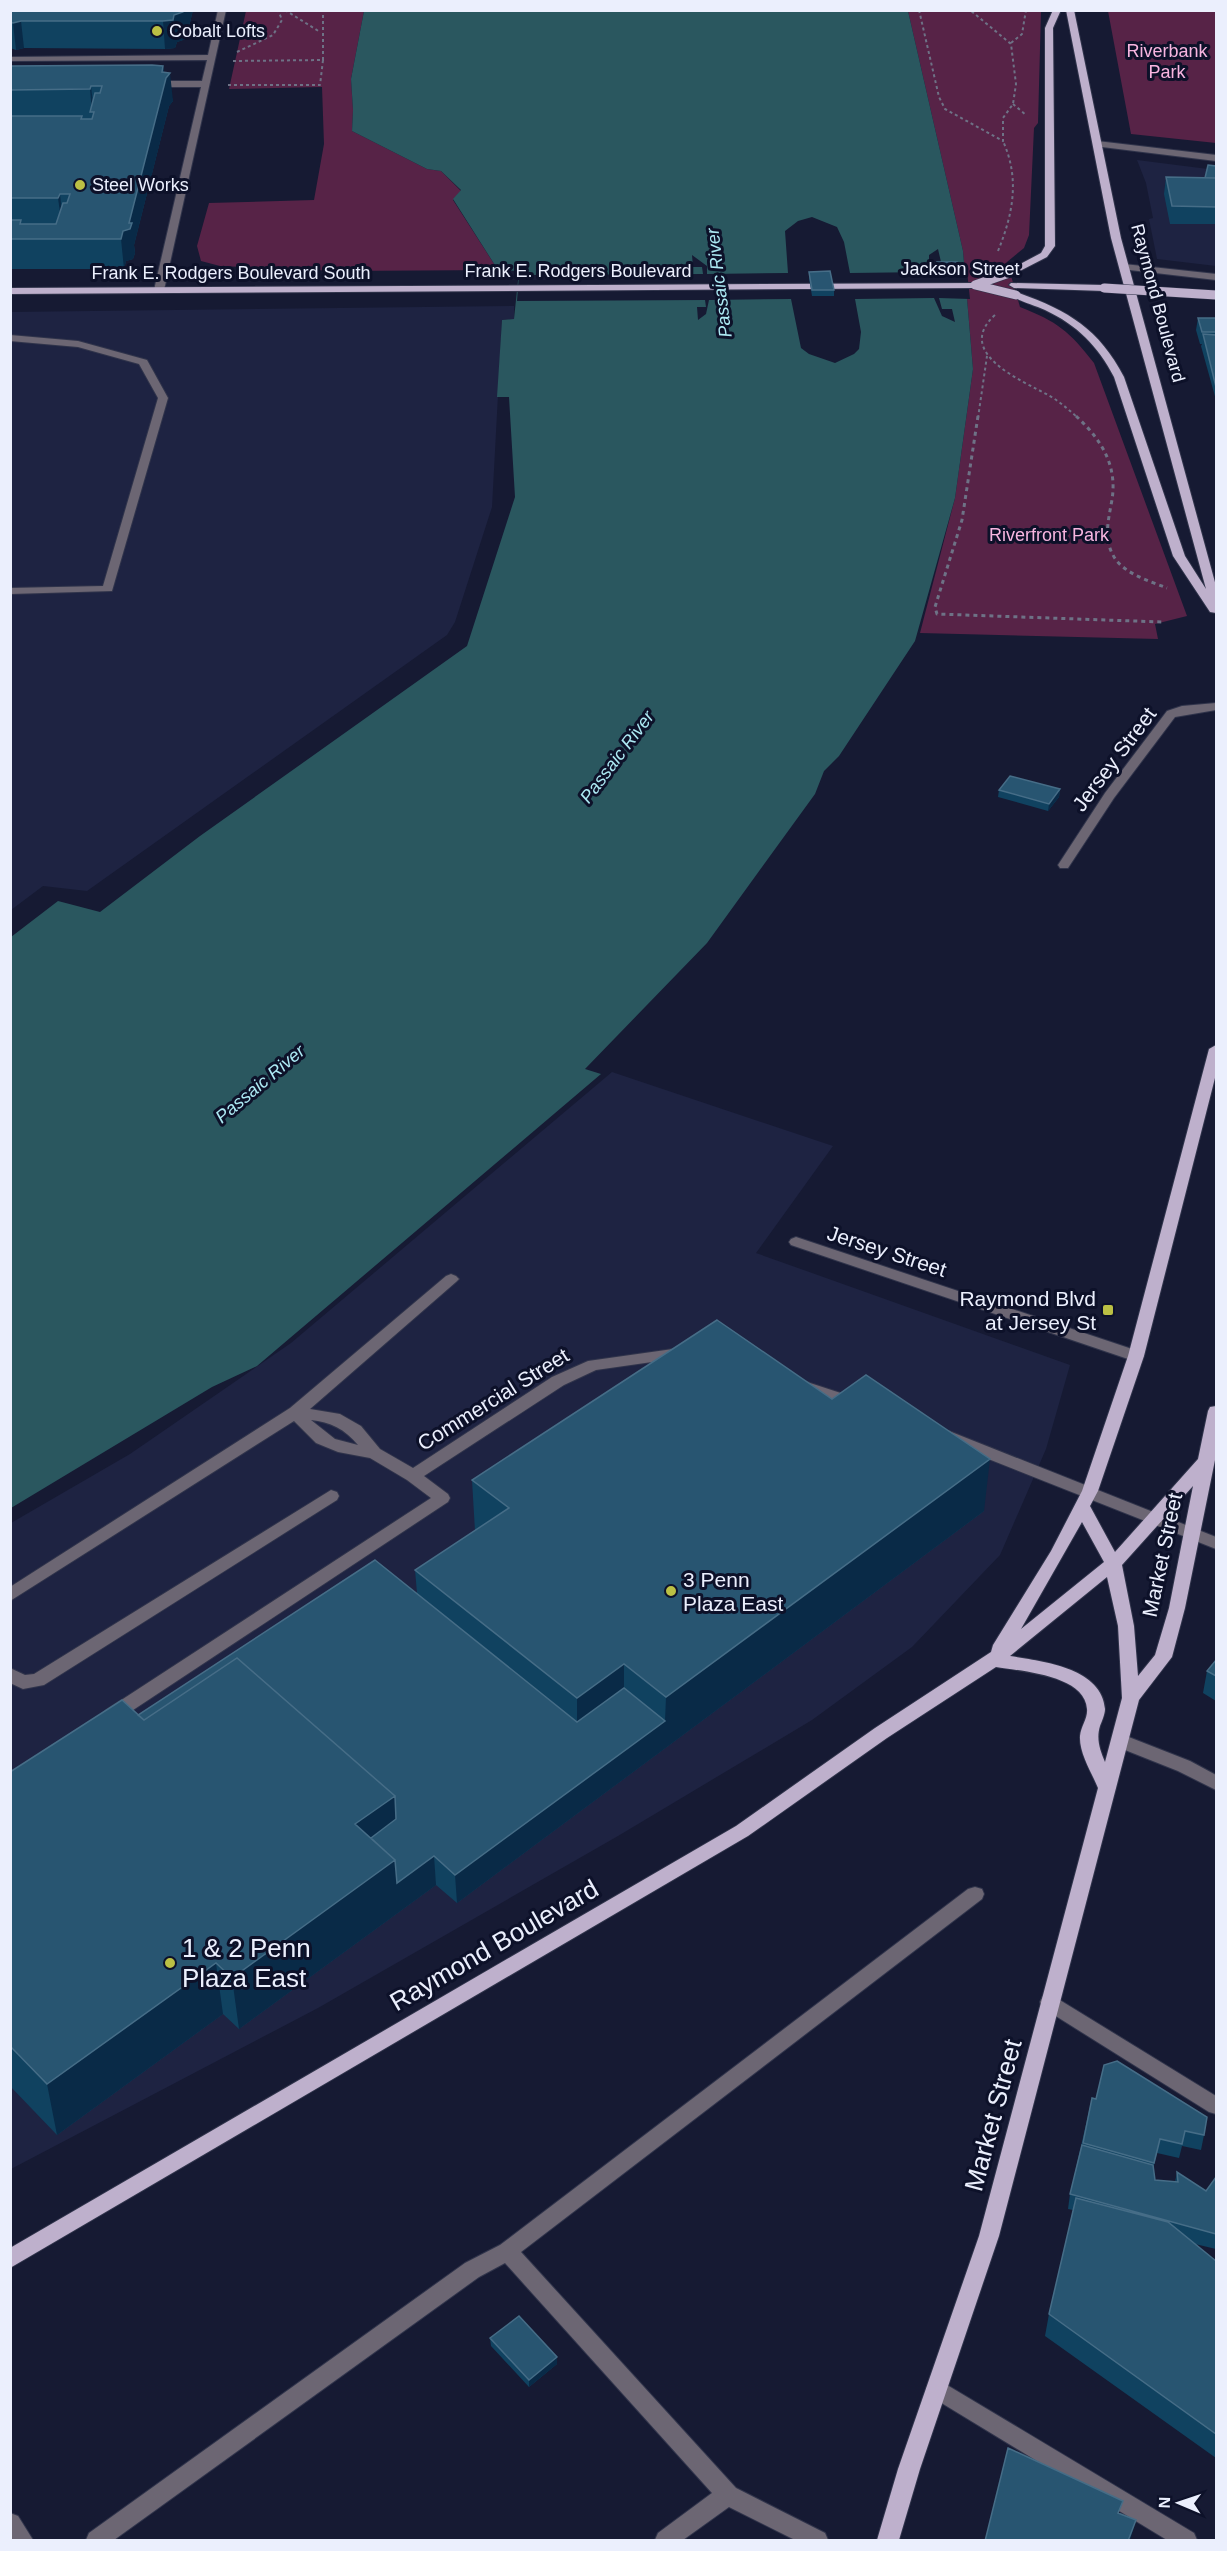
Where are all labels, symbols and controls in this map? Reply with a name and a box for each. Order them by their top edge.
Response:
place label: Cobalt Lofts [169,21,265,41]
marker: Cobalt Lofts [150,24,164,38]
park label: Riverbank Park [1126,41,1209,82]
place label: Steel Works [92,175,189,195]
marker: Steel Works [73,178,87,192]
street label: Raymond Boulevard [1127,222,1189,384]
water label: Passaic River [702,226,736,339]
street label: Jackson Street [900,259,1020,279]
street label: Frank E. Rodgers Boulevard [464,261,692,281]
street label: Frank E. Rodgers Boulevard South [91,263,371,283]
park label: Riverfront Park [989,525,1110,545]
street label: Jersey Street [1068,703,1161,815]
water label: Passaic River [576,706,659,807]
water label: Passaic River [211,1040,309,1127]
street label: Jersey Street [825,1221,950,1281]
place label: Raymond Blvd at Jersey St [959,1287,1096,1334]
marker: Raymond Blvd at Jersey St [1101,1303,1115,1317]
street label: Commercial Street [413,1343,573,1455]
street label: Market Street [1138,1491,1186,1619]
place label: 3 Penn Plaza East [683,1568,784,1615]
marker: 3 Penn Plaza East [664,1584,678,1598]
street label: Raymond Boulevard [384,1873,604,2017]
place label: 1 & 2 Penn Plaza East [182,1933,311,1993]
marker: 1 & 2 Penn Plaza East [163,1956,177,1970]
street label: Market Street [958,2035,1028,2194]
north arrow [1149,2473,1209,2533]
text: N [1156,2496,1173,2509]

